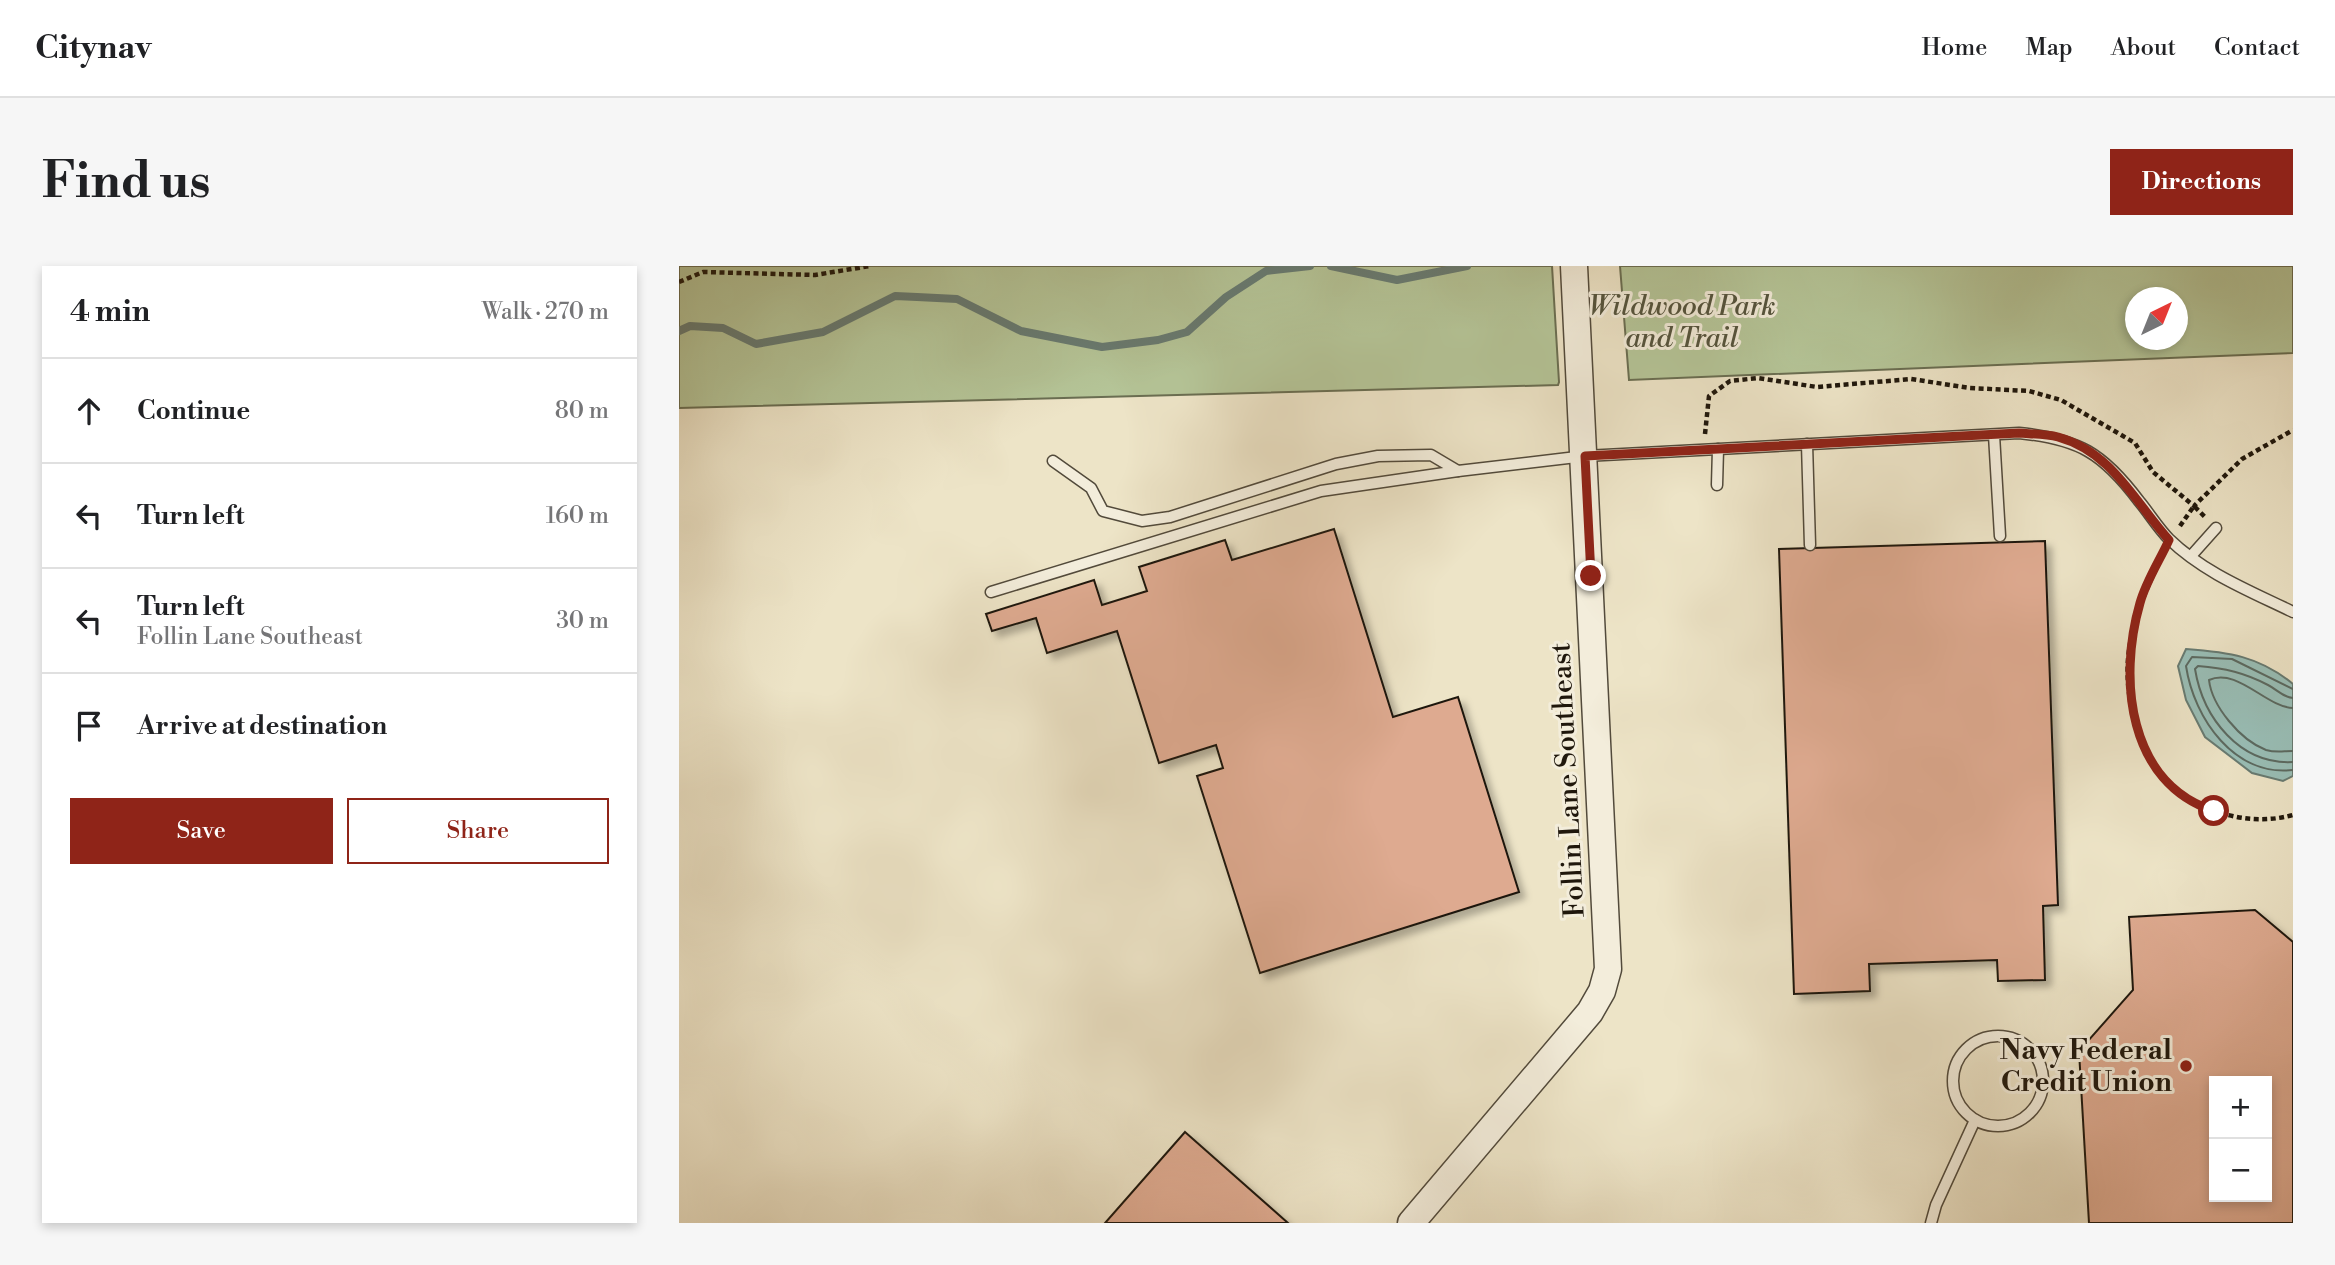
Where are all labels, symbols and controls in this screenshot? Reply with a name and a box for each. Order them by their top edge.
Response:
text: Citynav [35,28,152,69]
text: Home [1922,33,1987,63]
text: Map [2025,33,2073,63]
text: About [2111,33,2176,63]
text: Contact [2214,33,2300,63]
button: Directions [2110,149,2293,215]
text: Find us [42,152,211,213]
north arrow [2125,287,2188,350]
park label: Wildwood Park and Trail [1588,289,1776,356]
text: 4 min [70,293,150,331]
text: Walk · 270 m [482,298,609,326]
icon: ahead [70,392,108,430]
text: Continue [137,395,250,427]
text: 80 m [555,397,609,425]
icon: left [70,497,108,535]
text: Turn left [137,500,245,532]
text: 160 m [546,502,609,530]
route end [1575,560,1606,591]
text: Turn left [137,591,245,623]
icon: left [70,602,108,640]
text: 30 m [556,607,609,635]
text: Follin Lane Southeast [137,623,363,651]
street label: Follin Lane Southeast [1543,642,1593,918]
icon: arrive [70,707,108,745]
text: Arrive at destination [137,710,387,742]
route start [2198,795,2229,826]
button: Save [70,798,333,864]
button: Share [347,798,609,864]
place label: Navy Federal Credit Union [2000,1033,2172,1100]
marker: Navy Federal Credit Union [2178,1058,2194,1074]
map controls [2209,1076,2272,1202]
button: + [2209,1076,2272,1139]
button: − [2209,1139,2272,1202]

